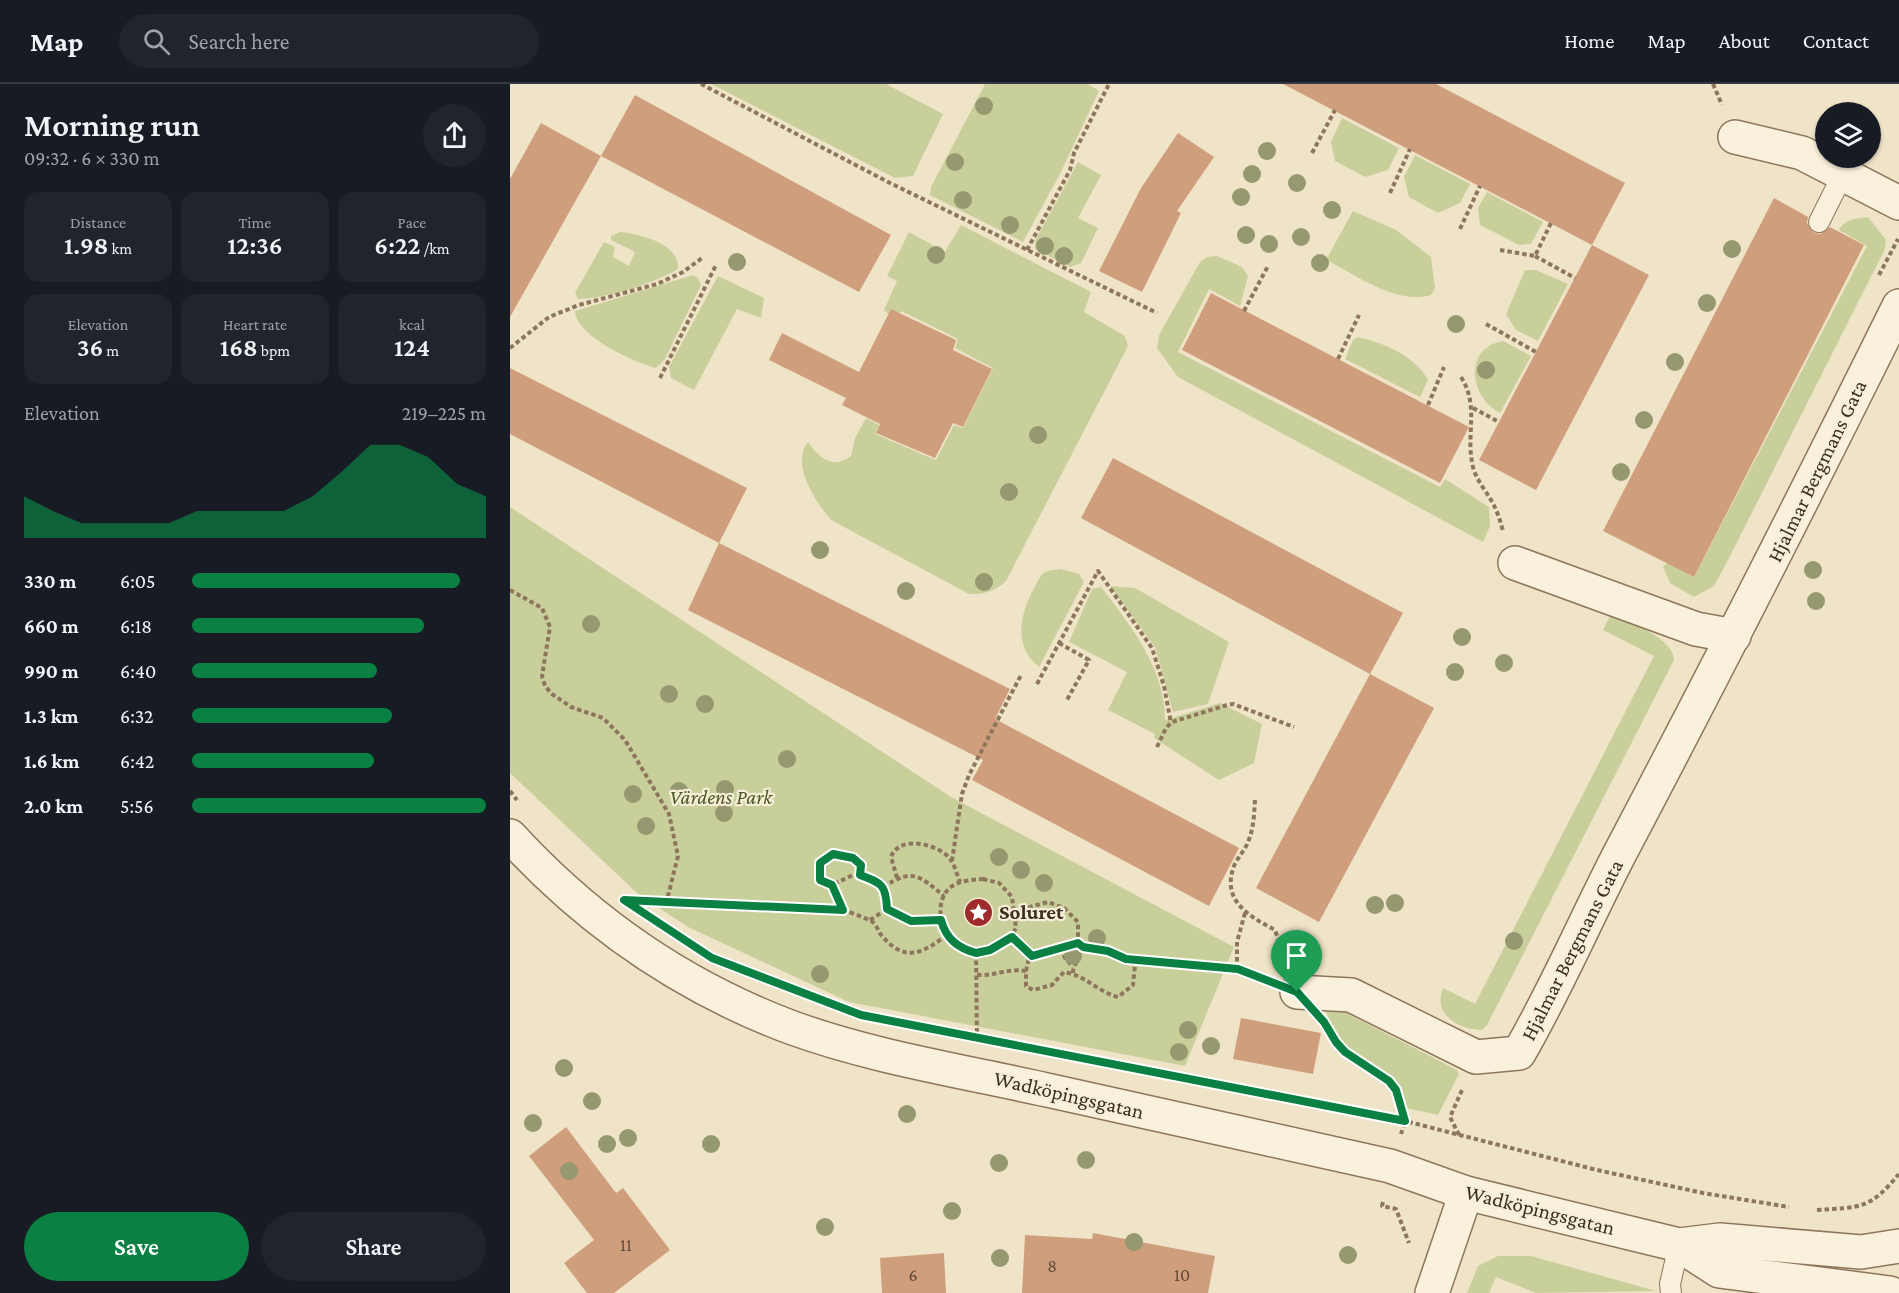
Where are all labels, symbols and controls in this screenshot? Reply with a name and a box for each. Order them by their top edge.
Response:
search box [119,14,539,68]
icon: search [140,25,173,58]
text: Map [30,26,83,57]
text: Search here [188,29,289,54]
text: Home [1564,29,1614,53]
text: Map [1647,29,1686,53]
text: About [1719,29,1770,53]
text: Contact [1803,29,1869,53]
map controls [1815,102,1881,168]
button: layers [1815,102,1881,168]
button: share [423,104,486,167]
text: Morning run [24,106,200,143]
text: 09:32 · 6 × 330 m [24,147,160,169]
text: Distance [70,214,126,231]
text: Time [239,214,271,231]
text: Pace [398,214,426,231]
text: 1.98 [64,231,108,260]
text: 12:36 [227,231,283,260]
text: 6:22 [374,231,420,260]
text: km [108,240,132,257]
text: /km [420,240,450,257]
text: Elevation [68,316,128,333]
text: Heart rate [223,316,287,333]
text: kcal [399,316,425,333]
text: 36 [77,333,103,362]
text: 168 [220,333,258,362]
text: 124 [394,333,430,362]
text: m [103,342,119,359]
text: bpm [258,342,290,359]
street label: Hjalmar Bergmans Gata [1762,376,1872,566]
text: Elevation [24,402,100,424]
text: 219–225 m [402,402,486,424]
text: 330 m [24,570,76,592]
text: 6:05 [120,570,155,592]
text: 660 m [24,615,79,637]
text: 6:18 [120,615,152,637]
text: 990 m [24,660,79,682]
text: 6:40 [120,660,156,682]
text: 1.3 km [24,705,78,727]
text: 6:32 [120,705,154,727]
text: 1.6 km [24,750,79,772]
text: 6:42 [120,750,154,772]
park label: Värdens Park [670,785,773,809]
text: 2.0 km [24,795,83,817]
text: 5:56 [120,795,154,817]
street label: Hjalmar Bergmans Gata [1516,855,1628,1044]
place icon: Soluret [962,896,994,928]
place label: Soluret [999,900,1064,924]
pin [1271,930,1322,992]
icon: arrive [1280,939,1313,972]
street label: Wadköpingsgatan [992,1066,1146,1124]
street label: Wadköpingsgatan [1463,1180,1617,1240]
button: Save [24,1212,249,1281]
button: Share [261,1212,486,1281]
house number: 11 [620,1235,632,1255]
house number: 8 [1047,1256,1057,1276]
house number: 6 [908,1265,918,1285]
house number: 10 [1174,1265,1190,1285]

